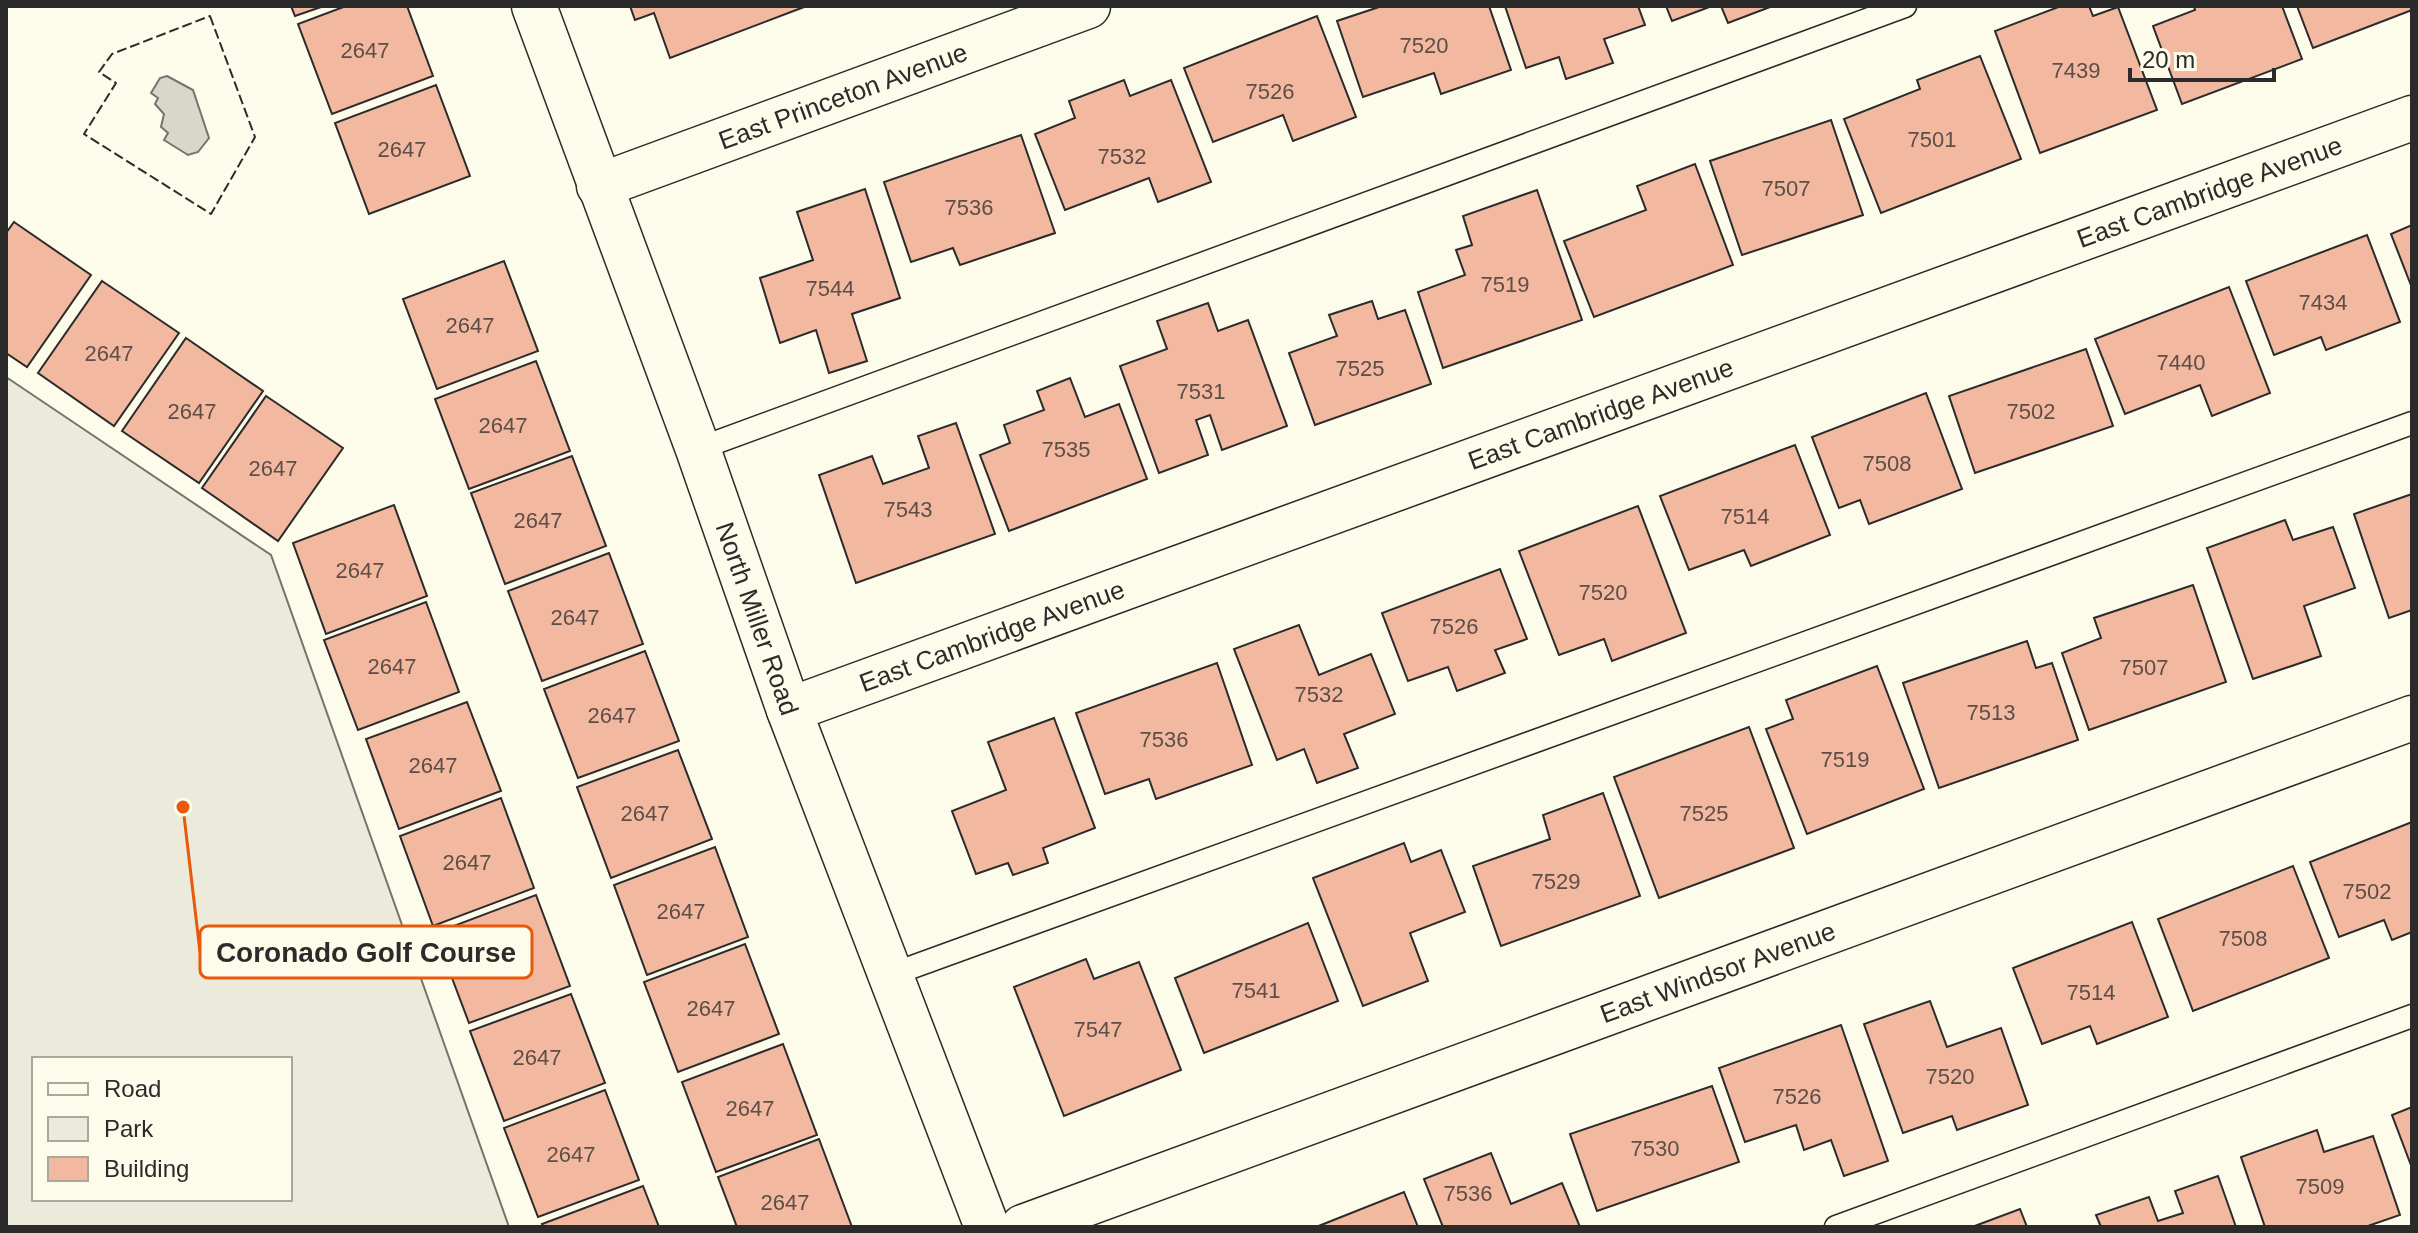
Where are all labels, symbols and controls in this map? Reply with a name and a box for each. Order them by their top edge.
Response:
scale bar [2130,32,2274,82]
house number: 7520 [1400,33,1448,58]
street label: East Princeton Avenue [715,37,971,156]
house number: 2647 [341,38,389,63]
text: 20 m [2142,46,2195,73]
house number: 7439 [2052,58,2100,83]
house number: 7526 [1246,79,1294,104]
house number: 7501 [1908,127,1956,152]
street label: East Cambridge Avenue [2073,130,2346,254]
house number: 2647 [378,137,426,162]
house number: 7532 [1098,144,1146,169]
house number: 7507 [1762,176,1810,201]
house number: 7536 [945,195,993,220]
house number: 7519 [1481,272,1529,297]
house number: 7544 [806,276,854,301]
house number: 7434 [2299,290,2347,315]
house number: 2647 [446,313,494,338]
house number: 2647 [85,341,133,366]
house number: 7440 [2157,350,2205,375]
street label: East Cambridge Avenue [1464,352,1737,476]
house number: 7525 [1336,356,1384,381]
house number: 7531 [1177,379,1225,404]
house number: 2647 [168,399,216,424]
house number: 7502 [2007,399,2055,424]
house number: 2647 [479,413,527,438]
house number: 7535 [1042,437,1090,462]
house number: 7508 [1863,451,1911,476]
house number: 2647 [249,456,297,481]
house number: 7543 [884,497,932,522]
house number: 7514 [1721,504,1769,529]
house number: 2647 [514,508,562,533]
street label: North Miller Road [710,518,805,719]
house number: 2647 [336,558,384,583]
street label: East Cambridge Avenue [855,574,1129,698]
house number: 7520 [1579,580,1627,605]
house number: 2647 [551,605,599,630]
house number: 7526 [1430,614,1478,639]
house number: 2647 [368,654,416,679]
house number: 7507 [2120,655,2168,680]
house number: 7532 [1295,682,1343,707]
house number: 7513 [1967,700,2015,725]
house number: 2647 [588,703,636,728]
house number: 7536 [1140,727,1188,752]
house number: 7519 [1821,747,1869,772]
house number: 2647 [409,753,457,778]
house number: 2647 [621,801,669,826]
house number: 7525 [1680,801,1728,826]
house number: 2647 [443,850,491,875]
house number: 7529 [1532,869,1580,894]
house number: 7502 [2343,879,2391,904]
house number: 2647 [657,899,705,924]
street label: East Windsor Avenue [1596,916,1840,1029]
callout: Coronado Golf Course [200,926,532,978]
house number: 7508 [2219,926,2267,951]
text: Coronado Golf Course [216,937,516,968]
house number: 7541 [1232,978,1280,1003]
house number: 7514 [2067,980,2115,1005]
house number: 2647 [687,996,735,1021]
house number: 7547 [1074,1017,1122,1042]
house number: 2647 [513,1045,561,1070]
legend [32,1057,292,1201]
house number: 7520 [1926,1064,1974,1089]
text: Road [104,1075,161,1102]
house number: 7526 [1773,1084,1821,1109]
house number: 2647 [726,1096,774,1121]
text: Park [104,1115,154,1142]
house number: 7530 [1631,1136,1679,1161]
house number: 2647 [547,1142,595,1167]
text: Building [104,1155,189,1182]
house number: 7509 [2296,1174,2344,1199]
house number: 7536 [1444,1181,1492,1206]
house number: 2647 [761,1190,809,1215]

